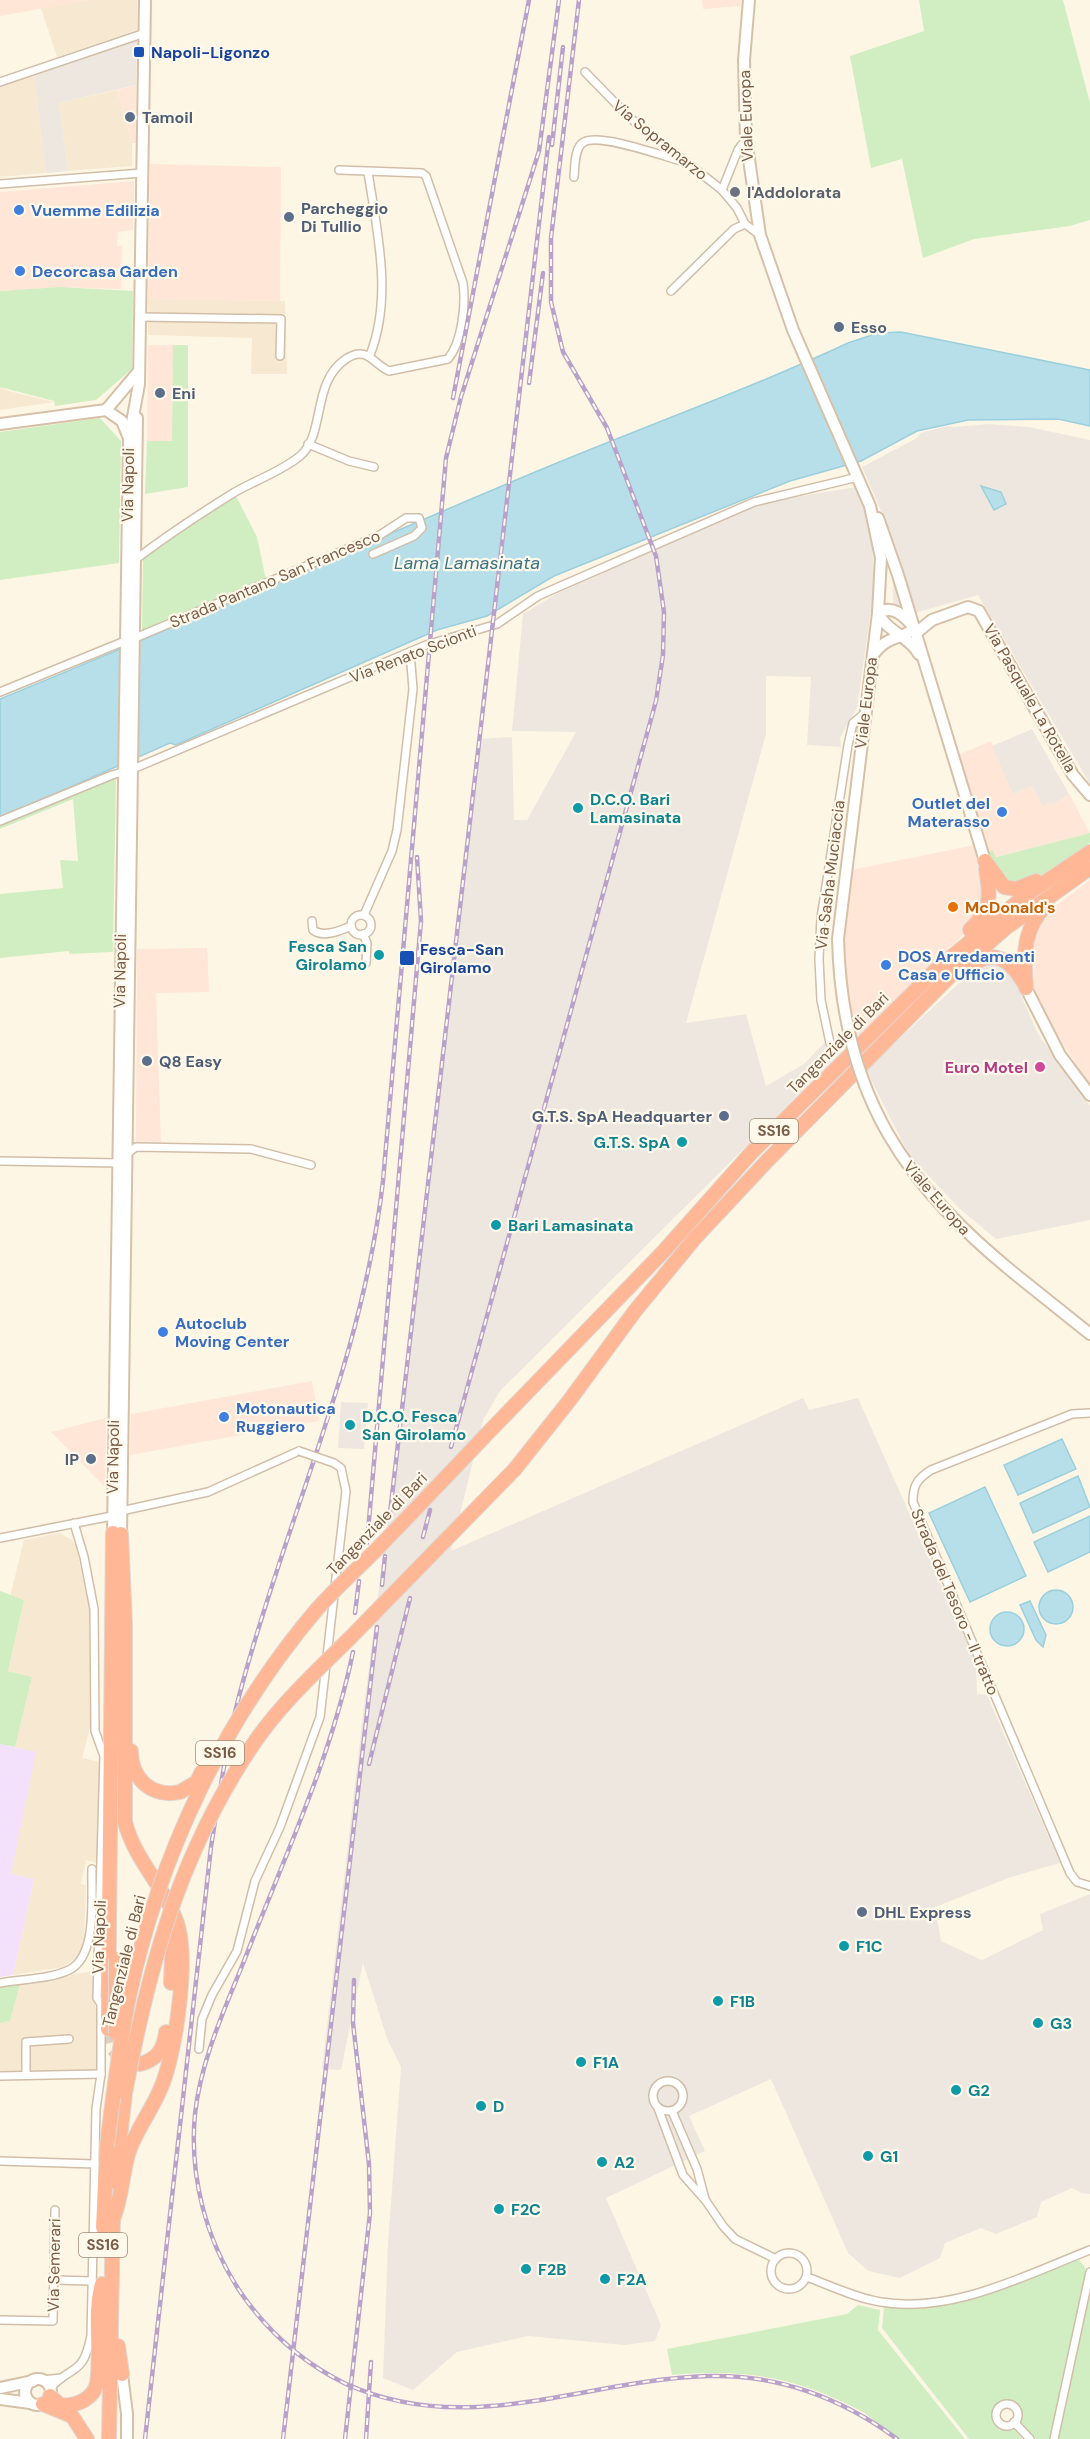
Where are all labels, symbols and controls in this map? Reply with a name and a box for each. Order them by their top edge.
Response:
place label: Napoli-Ligonzo [151,42,270,63]
marker: Napoli-Ligonzo [132,45,146,59]
street label: Viale Europa [734,70,758,162]
street label: Via Sopramarzo [608,95,712,185]
place label: Tamoil [142,107,193,128]
marker: Tamoil [123,110,137,124]
place label: l'Addolorata [747,182,841,203]
marker: l'Addolorata [728,185,742,199]
place label: Parcheggio Di Tullio [301,198,388,237]
place label: Vuemme Edilizia [31,200,160,221]
marker: Vuemme Edilizia [12,203,26,217]
marker: Parcheggio Di Tullio [282,210,296,224]
place label: Decorcasa Garden [32,261,178,282]
marker: Decorcasa Garden [13,264,27,278]
place label: Esso [851,317,887,338]
marker: Esso [832,320,846,334]
place label: Eni [172,383,196,404]
marker: Eni [153,386,167,400]
street label: Via Napoli [117,448,139,522]
street label: Strada Pantano San Francesco [167,525,383,633]
water label: Lama Lamasinata [394,551,540,575]
street label: Via Renato Scionti [347,620,479,688]
street label: Via Pasquale La Rotella [979,620,1081,776]
street label: Viale Europa [850,656,882,750]
place label: D.C.O. Bari Lamasinata [590,789,681,828]
place label: Outlet del Materasso [907,793,990,832]
street label: Via Sasha Muciaccia [810,799,850,951]
marker: D.C.O. Bari Lamasinata [571,801,585,815]
marker: Outlet del Materasso [995,805,1009,819]
place label: McDonald's [965,897,1056,918]
marker: McDonald's [946,900,960,914]
street label: Via Napoli [109,934,131,1008]
place label: Fesca San Girolamo [289,936,367,975]
place label: Fesca-San Girolamo [420,939,504,978]
place label: DOS Arredamenti Casa e Ufficio [898,946,1035,985]
marker: Fesca San Girolamo [372,948,386,962]
marker: Fesca-San Girolamo [398,949,416,967]
marker: DOS Arredamenti Casa e Ufficio [879,958,893,972]
street label: Tangenziale di Bari [783,988,893,1098]
place label: Q8 Easy [159,1051,222,1072]
marker: Q8 Easy [140,1054,154,1068]
place label: Euro Motel [945,1057,1028,1078]
marker: Euro Motel [1033,1060,1047,1074]
place label: G.T.S. SpA Headquarter [532,1106,712,1127]
marker: G.T.S. SpA Headquarter [717,1109,731,1123]
road number: SS16 [750,1119,798,1143]
place label: G.T.S. SpA [594,1132,670,1153]
marker: G.T.S. SpA [675,1135,689,1149]
street label: Viale Europa [899,1156,975,1240]
place label: Bari Lamasinata [508,1215,633,1236]
marker: Bari Lamasinata [489,1218,503,1232]
place label: Autoclub Moving Center [175,1313,290,1352]
marker: Autoclub Moving Center [156,1325,170,1339]
place label: Motonautica Ruggiero [236,1398,336,1437]
place label: D.C.O. Fesca San Girolamo [362,1406,466,1445]
marker: Motonautica Ruggiero [217,1410,231,1424]
marker: D.C.O. Fesca San Girolamo [343,1418,357,1432]
street label: Via Napoli [102,1420,124,1494]
place label: IP [65,1449,79,1470]
marker: IP [84,1452,98,1466]
street label: Tangenziale di Bari [322,1468,432,1580]
street label: Strada del Tesoro - II tratto [906,1505,1004,1699]
road number: SS16 [196,1741,244,1765]
street label: Tangenziale di Bari [97,1893,151,2029]
street label: Via Napoli [87,1900,111,1974]
place label: DHL Express [874,1902,971,1923]
marker: DHL Express [855,1905,869,1919]
place label: F1C [856,1936,883,1957]
marker: F1C [837,1939,851,1953]
place label: F1B [730,1991,755,2012]
marker: F1B [711,1994,725,2008]
place label: G3 [1050,2013,1072,2034]
marker: G3 [1031,2016,1045,2030]
place label: F1A [593,2052,619,2073]
marker: F1A [574,2055,588,2069]
place label: G2 [968,2080,990,2101]
marker: G2 [949,2083,963,2097]
place label: D [493,2096,504,2117]
marker: D [474,2099,488,2113]
place label: G1 [880,2146,898,2167]
marker: G1 [861,2149,875,2163]
place label: A2 [614,2152,635,2173]
marker: A2 [595,2155,609,2169]
place label: F2C [511,2199,541,2220]
marker: F2C [492,2202,506,2216]
street label: Via Semerari [43,2218,65,2312]
road number: SS16 [79,2233,127,2257]
place label: F2B [538,2259,566,2280]
marker: F2B [519,2262,533,2276]
place label: F2A [617,2269,646,2290]
marker: F2A [598,2272,612,2286]

